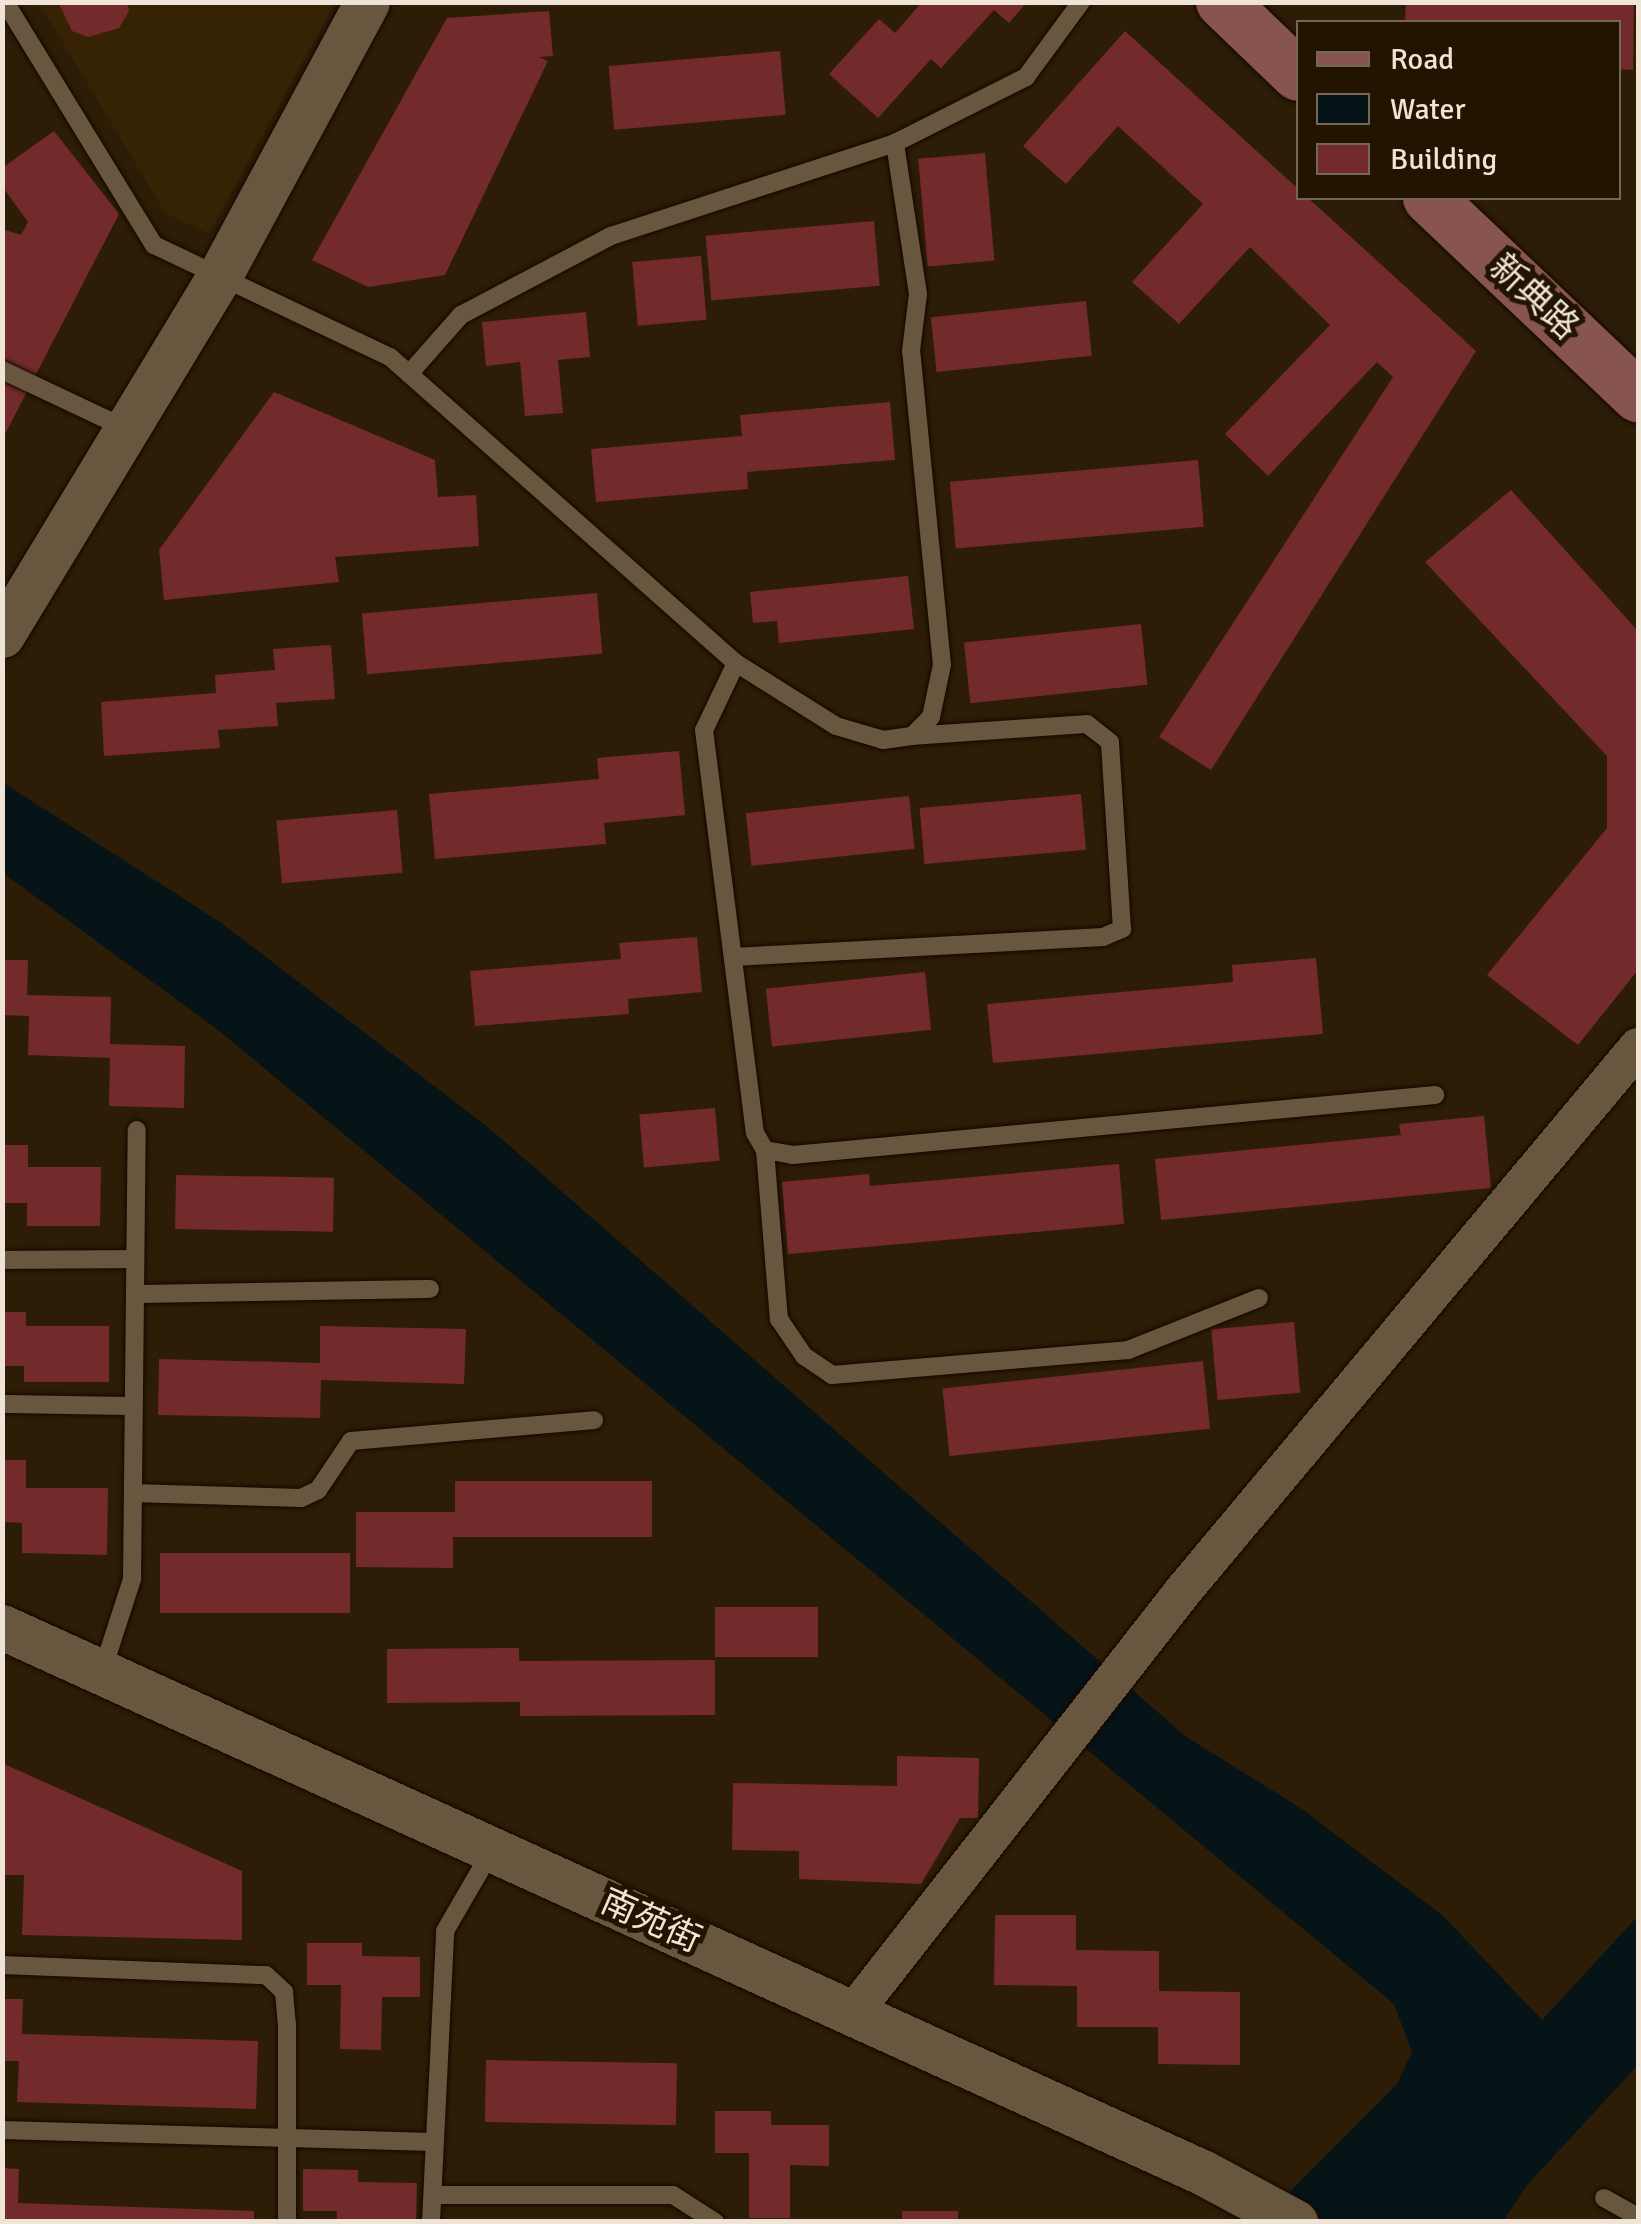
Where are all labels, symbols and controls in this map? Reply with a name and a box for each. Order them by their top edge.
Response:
legend [1296,20,1621,200]
text: Road [1390,41,1454,78]
text: Water [1390,91,1466,128]
text: Building [1390,141,1497,178]
street label: 新典路 [1481,246,1587,348]
street label: 南苑街 [594,1880,708,1962]

